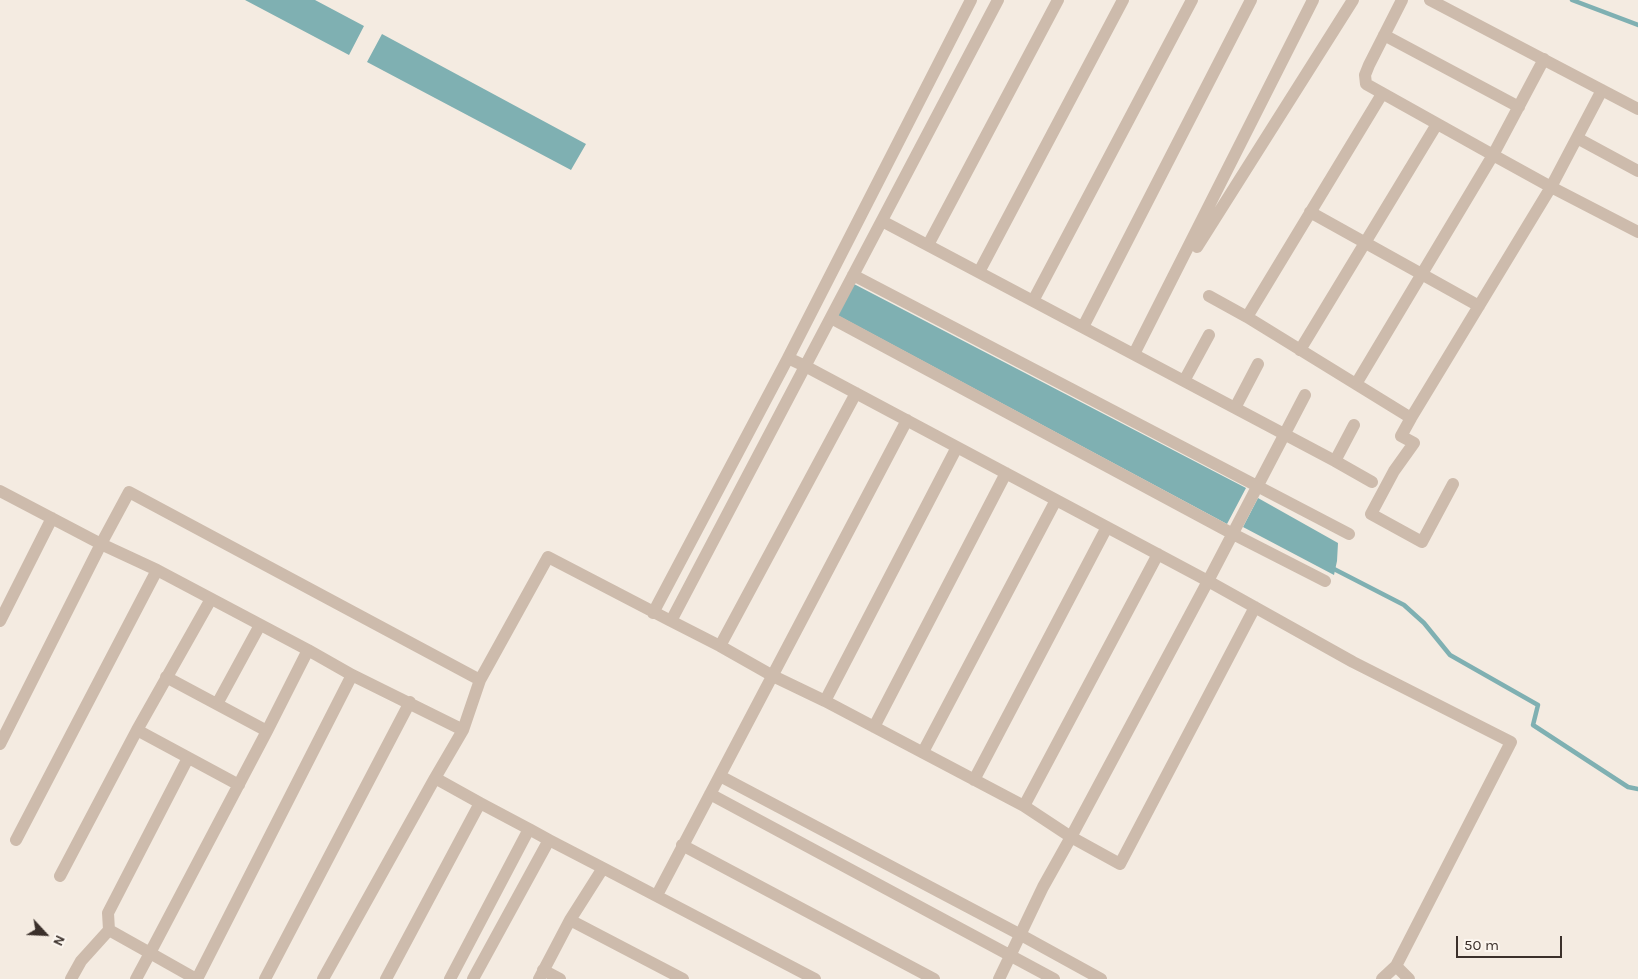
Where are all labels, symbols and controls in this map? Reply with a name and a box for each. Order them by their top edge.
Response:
north arrow [20,909,70,959]
scale bar [1458,926,1564,958]
text: N [49,932,69,949]
text: 50 m [1464,936,1499,954]

